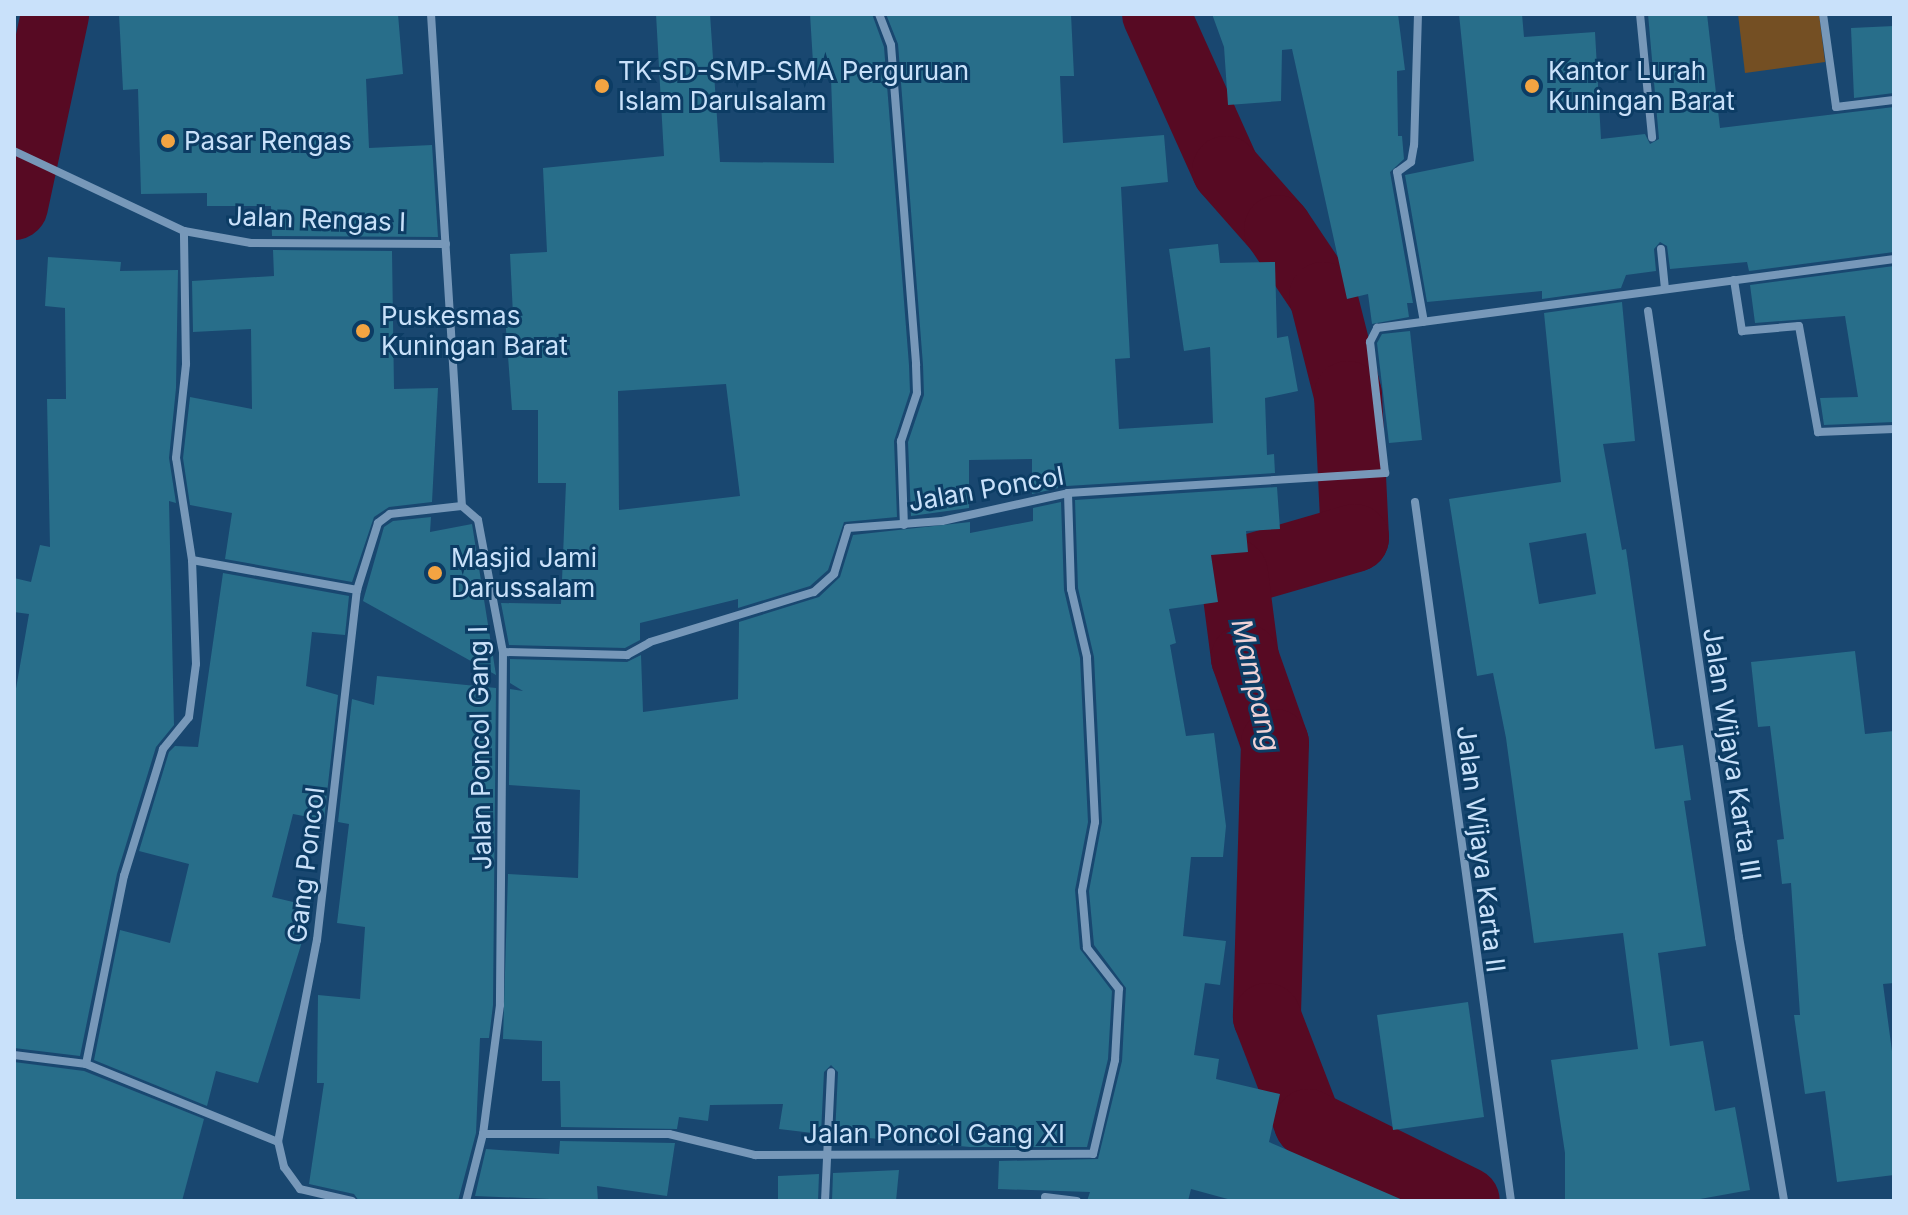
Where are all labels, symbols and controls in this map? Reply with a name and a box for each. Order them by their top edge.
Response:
place label: TK-SD-SMP-SMA Perguruan Islam Darulsalam [618,55,969,116]
place label: Kantor Lurah Kuningan Barat [1548,55,1735,116]
marker: TK-SD-SMP-SMA Perguruan Islam Darulsalam [593,77,611,95]
marker: Kantor Lurah Kuningan Barat [1523,77,1541,95]
place label: Pasar Rengas [184,125,352,157]
marker: Pasar Rengas [159,132,177,150]
street label: Jalan Rengas I [227,200,407,238]
place label: Puskesmas Kuningan Barat [381,300,568,362]
marker: Puskesmas Kuningan Barat [352,320,374,342]
street label: Jalan Poncol [906,460,1066,518]
place label: Masjid Jami Darussalam [451,542,597,604]
marker: Masjid Jami Darussalam [426,564,444,582]
water label: Mampang [1224,615,1288,755]
street label: Jalan Wijaya Karta III [1697,625,1767,883]
street label: Jalan Poncol Gang I [462,626,498,870]
street label: Jalan Wijaya Karta II [1450,724,1512,974]
street label: Gang Poncol [281,785,331,945]
street label: Jalan Poncol Gang XI [803,1118,1065,1150]

